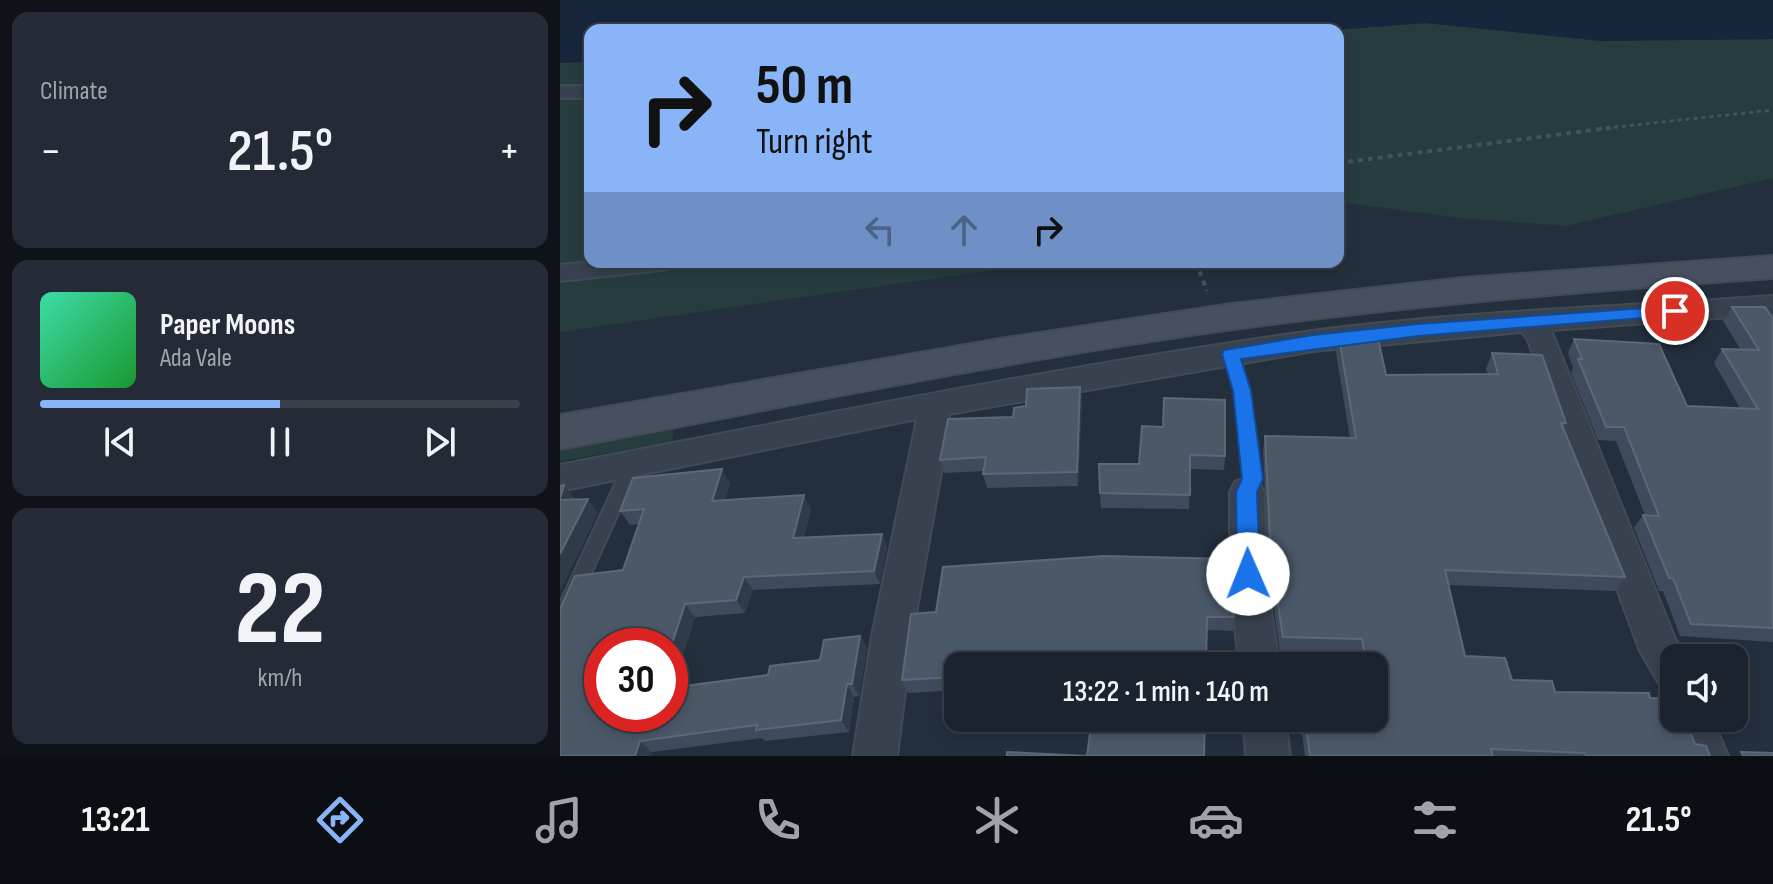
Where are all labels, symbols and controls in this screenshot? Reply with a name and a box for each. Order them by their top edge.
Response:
text: 50 m [756,53,853,120]
icon: right [624,56,728,160]
text: Climate [40,76,108,107]
text: 21.5° [227,116,333,188]
text: Turn right [756,121,873,164]
text: − [40,125,62,178]
text: + [498,125,520,178]
icon: left [858,208,902,252]
icon: ahead [942,208,986,252]
icon: right [1026,208,1070,252]
pin [1641,277,1709,345]
icon: arrive [1653,289,1697,333]
text: Paper Moons [160,307,295,343]
text: Ada Vale [160,343,232,374]
icon: previous [98,420,142,464]
icon: pause [258,420,302,464]
icon: next [418,420,462,464]
position arrow [1206,532,1290,616]
text: 22 [234,548,326,673]
speed limit sign: 30 [584,628,688,732]
map controls [1660,644,1748,732]
button: sound [1660,644,1748,732]
text: km/h [258,663,302,694]
text: 13:22 · 1 min · 140 m [1063,674,1269,710]
icon: directions [312,792,368,848]
icon: music [531,792,587,848]
icon: phone [750,792,806,848]
icon: climate [969,792,1025,848]
icon: car [1188,792,1244,848]
icon: filters [1407,792,1463,848]
text: 13:21 [81,799,150,842]
text: 21.5° [1625,799,1691,842]

